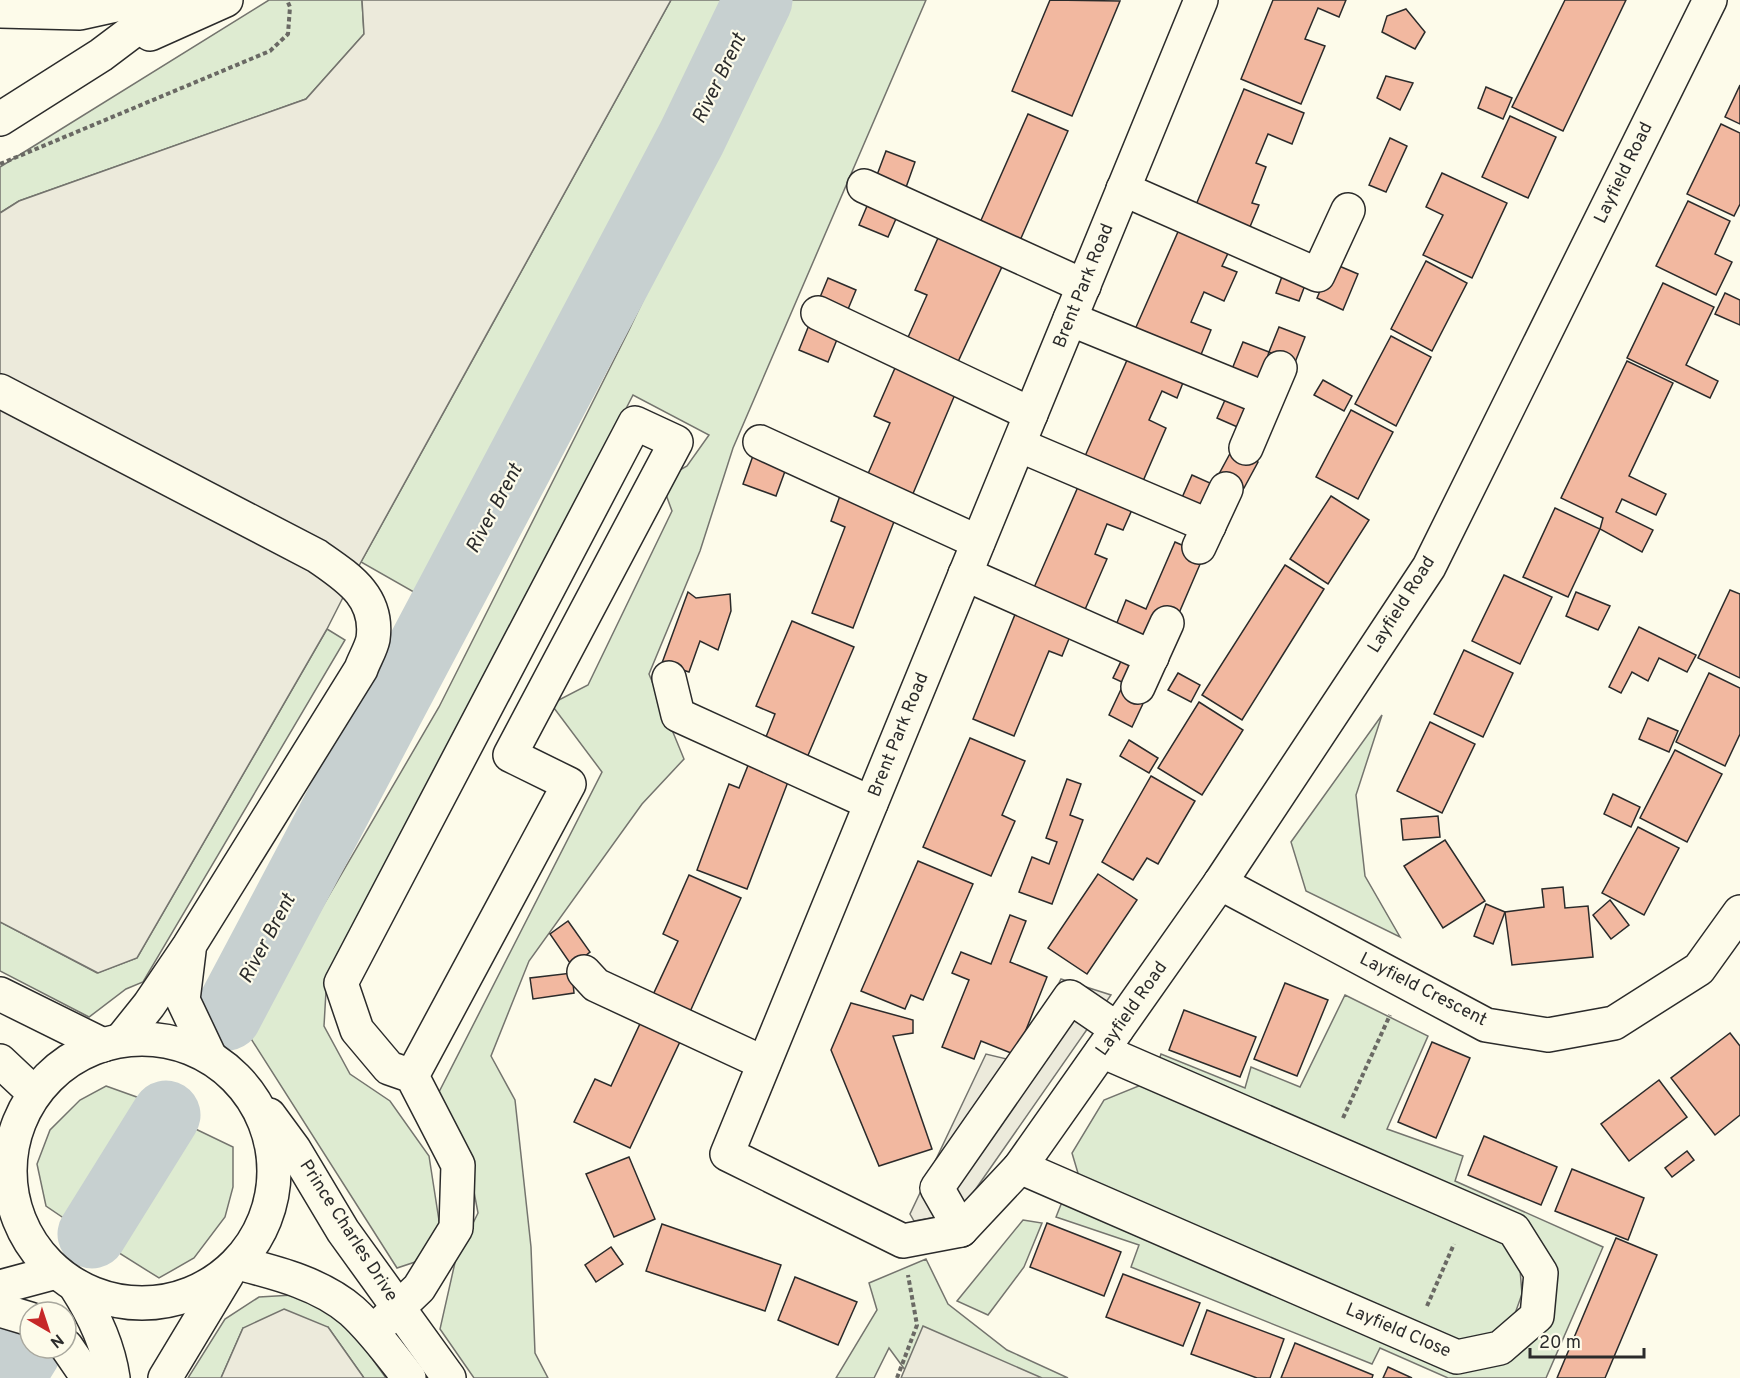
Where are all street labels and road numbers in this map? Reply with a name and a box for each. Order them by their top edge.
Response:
street label: Layfield Road [1590,119,1658,227]
street label: Brent Park Road [1049,220,1119,352]
street label: Layfield Road [1363,552,1441,658]
street label: Brent Park Road [864,669,934,801]
street label: Layfield Crescent [1355,948,1491,1032]
street label: Layfield Road [1091,957,1173,1061]
street label: Prince Charles Drive [294,1156,402,1306]
street label: Layfield Close [1342,1298,1454,1364]

